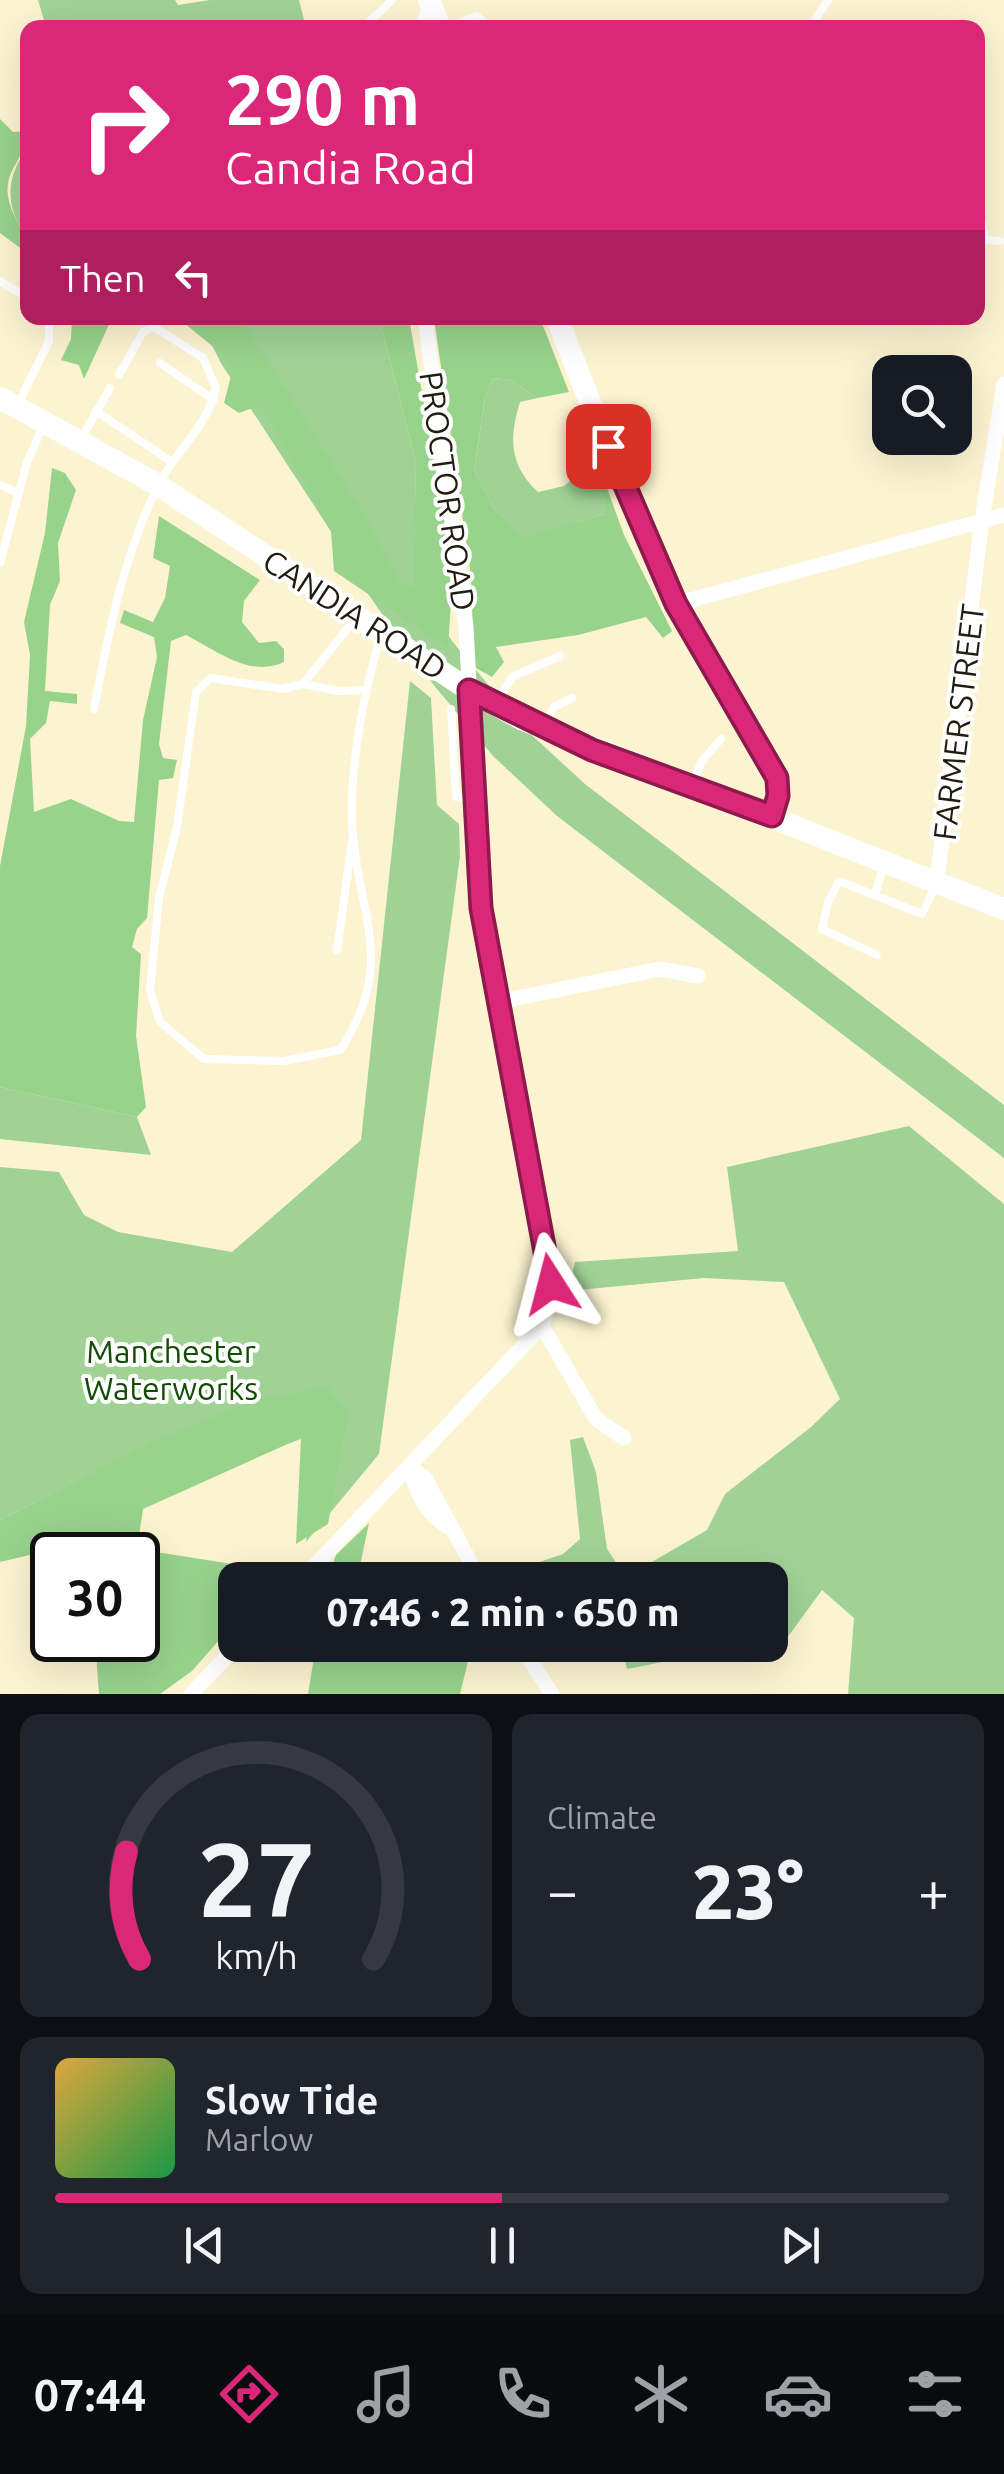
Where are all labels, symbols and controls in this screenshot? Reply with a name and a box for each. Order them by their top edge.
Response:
icon: right [60,60,190,190]
text: 290 m [225,60,420,138]
text: Candia Road [225,142,476,193]
icon: left [166,250,221,305]
text: Then [60,257,146,299]
map controls [872,355,972,455]
button: search [872,355,972,455]
street label: PROCTOR ROAD [413,369,483,613]
pin [566,404,651,489]
icon: arrive [581,419,636,474]
street label: CANDIA ROAD [257,542,453,686]
street label: FARMER STREET [926,602,990,842]
position arrow [499,1232,603,1336]
park label: Manchester Waterworks [84,1333,258,1406]
speed limit sign: 30 [30,1532,160,1662]
text: 07:46 · 2 min · 650 m [326,1591,680,1633]
text: Climate [547,1799,657,1835]
text: 27 [197,1820,315,1937]
text: 23° [692,1849,804,1933]
text: − [547,1860,578,1921]
text: + [918,1860,949,1921]
text: km/h [215,1936,297,1976]
text: Slow Tide [205,2079,378,2121]
text: Marlow [205,2121,313,2157]
icon: previous [177,2218,232,2273]
icon: pause [475,2218,530,2273]
icon: next [773,2218,828,2273]
icon: directions [214,2359,284,2429]
icon: music [351,2359,421,2429]
icon: phone [488,2359,558,2429]
icon: climate [626,2359,696,2429]
icon: car [763,2359,833,2429]
icon: filters [900,2359,970,2429]
text: 07:44 [34,2369,146,2420]

